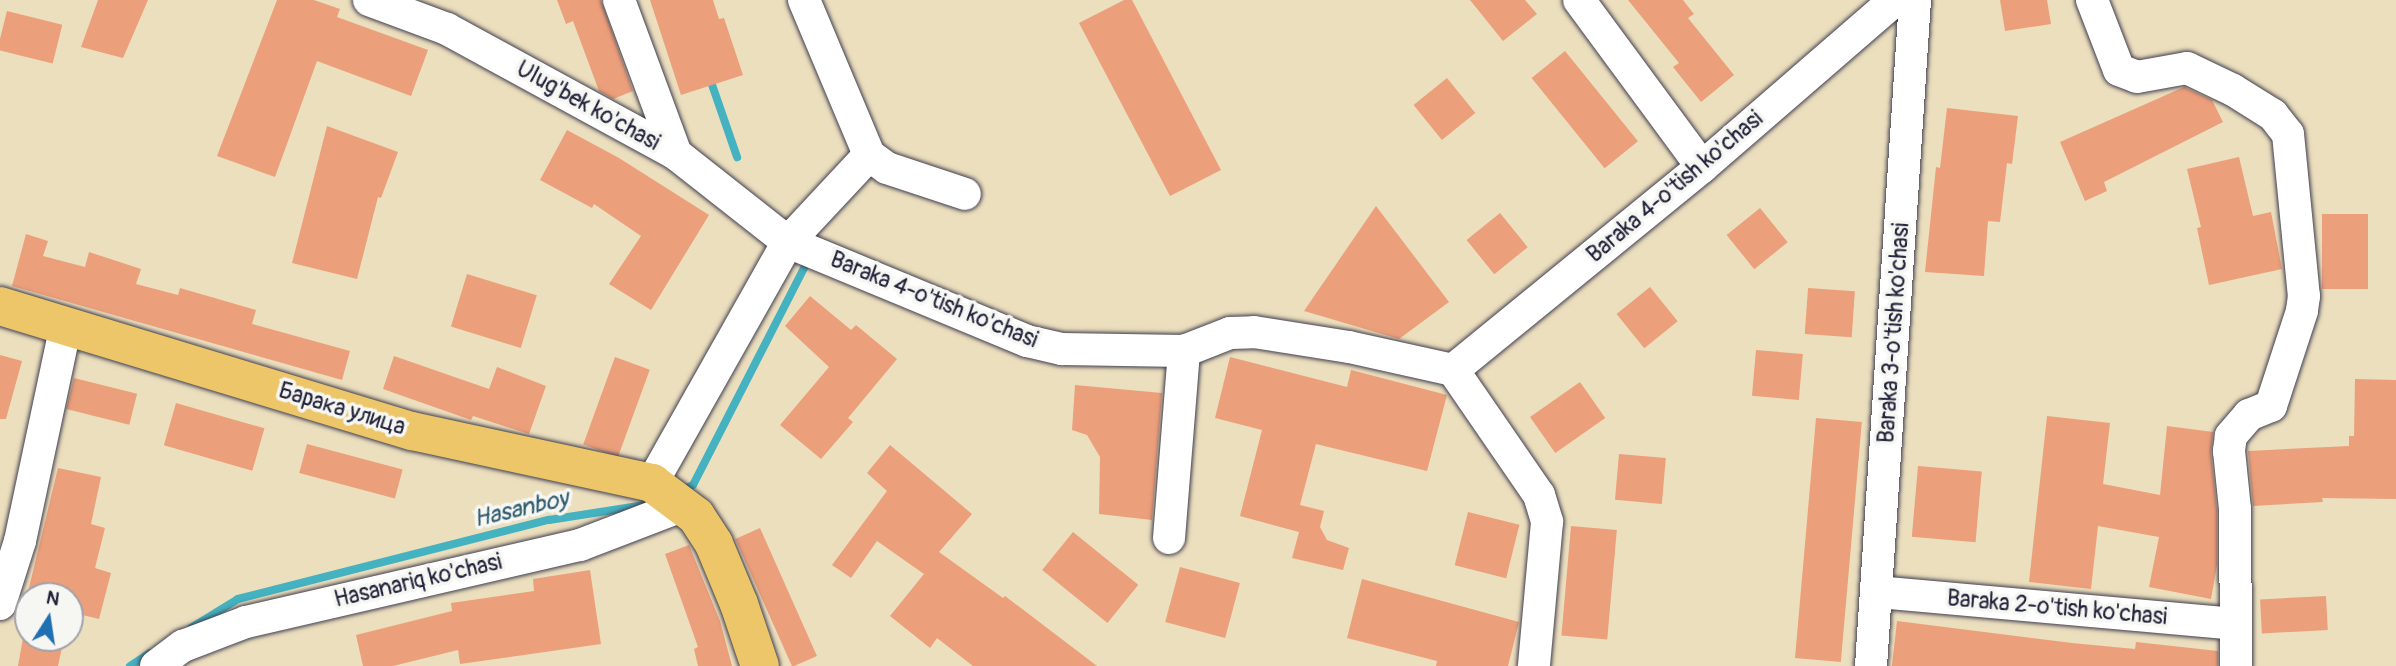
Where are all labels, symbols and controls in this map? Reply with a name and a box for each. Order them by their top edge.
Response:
street label: Ulug'bek ko'chasi [511,55,665,157]
street label: Baraka 4-o'tish ko'chasi [1581,105,1769,269]
street label: Baraka 3-o'tish ko'chasi [1873,222,1915,444]
street label: Baraka 4-o'tish ko'chasi [826,246,1042,354]
street label: Барака улица [275,377,409,441]
water label: Hasanboy [471,484,571,534]
street label: Hasanariq ko'chasi [331,548,505,614]
north arrow [14,582,84,652]
text: N [44,585,62,611]
street label: Baraka 2-o'tish ko'chasi [1946,585,2168,631]

